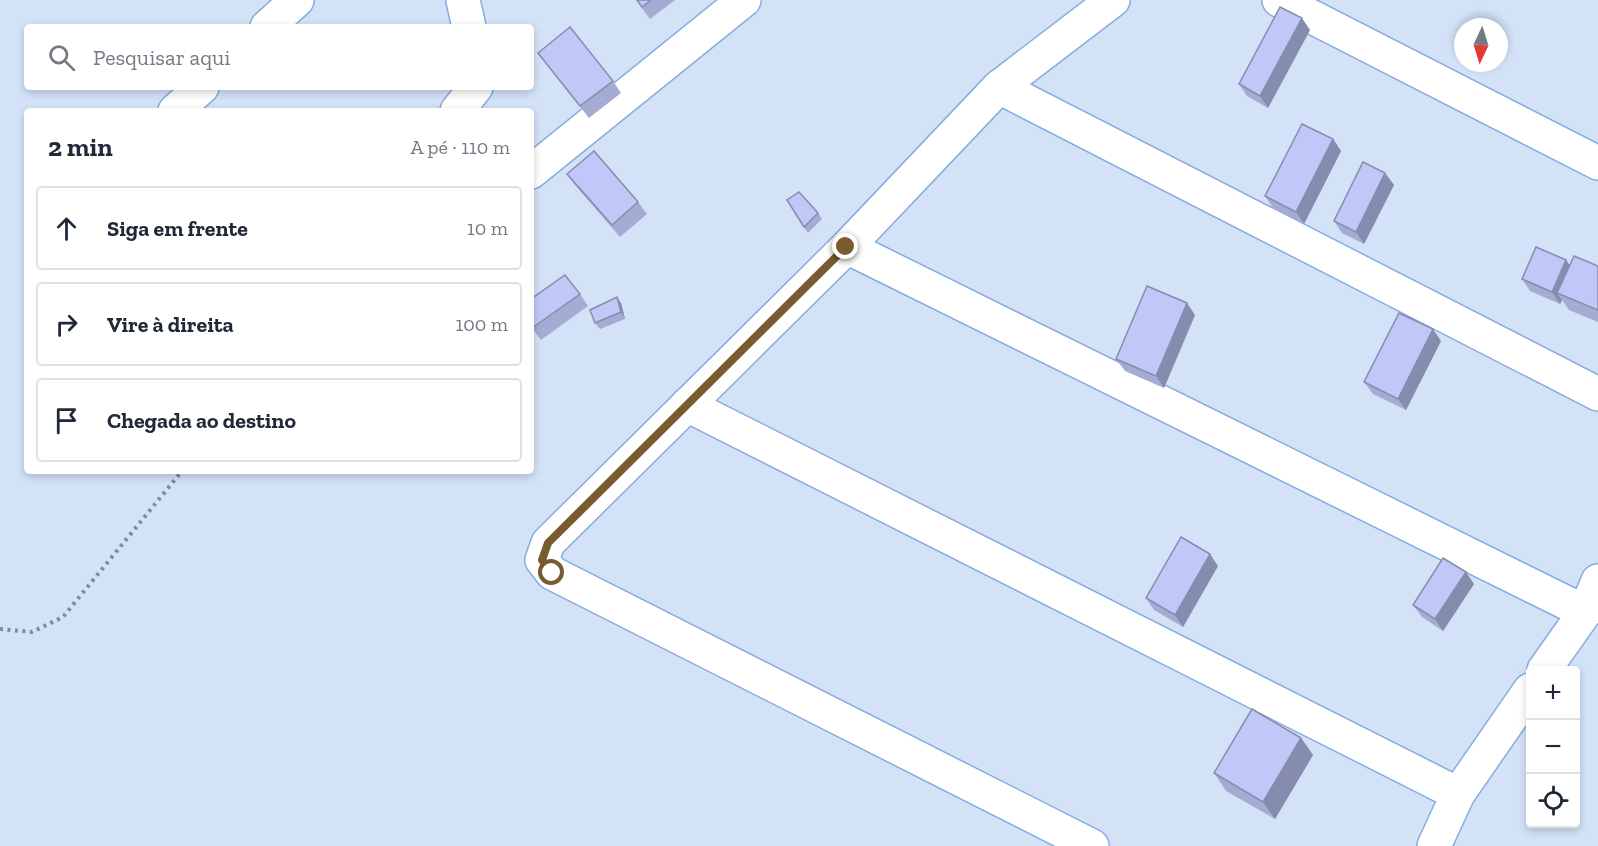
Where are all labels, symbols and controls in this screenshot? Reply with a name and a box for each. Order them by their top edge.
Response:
north arrow [1454,18,1508,72]
search box [24,24,534,90]
icon: search [45,41,78,74]
text: Pesquisar aqui [93,44,230,71]
text: 2 min [48,131,113,163]
text: A pé · 110 m [411,135,510,159]
icon: ahead [50,212,83,245]
text: Siga em frente [107,215,248,242]
text: 10 m [467,216,508,240]
route end [832,233,858,259]
icon: right [50,308,83,341]
text: Vire à direita [107,311,234,338]
text: 100 m [455,312,508,336]
icon: arrive [50,404,83,437]
text: Chegada ao destino [107,407,296,434]
route start [538,559,564,585]
map controls [1526,666,1580,828]
button: + [1526,666,1580,720]
button: − [1526,720,1580,774]
button: locate [1526,774,1580,828]

